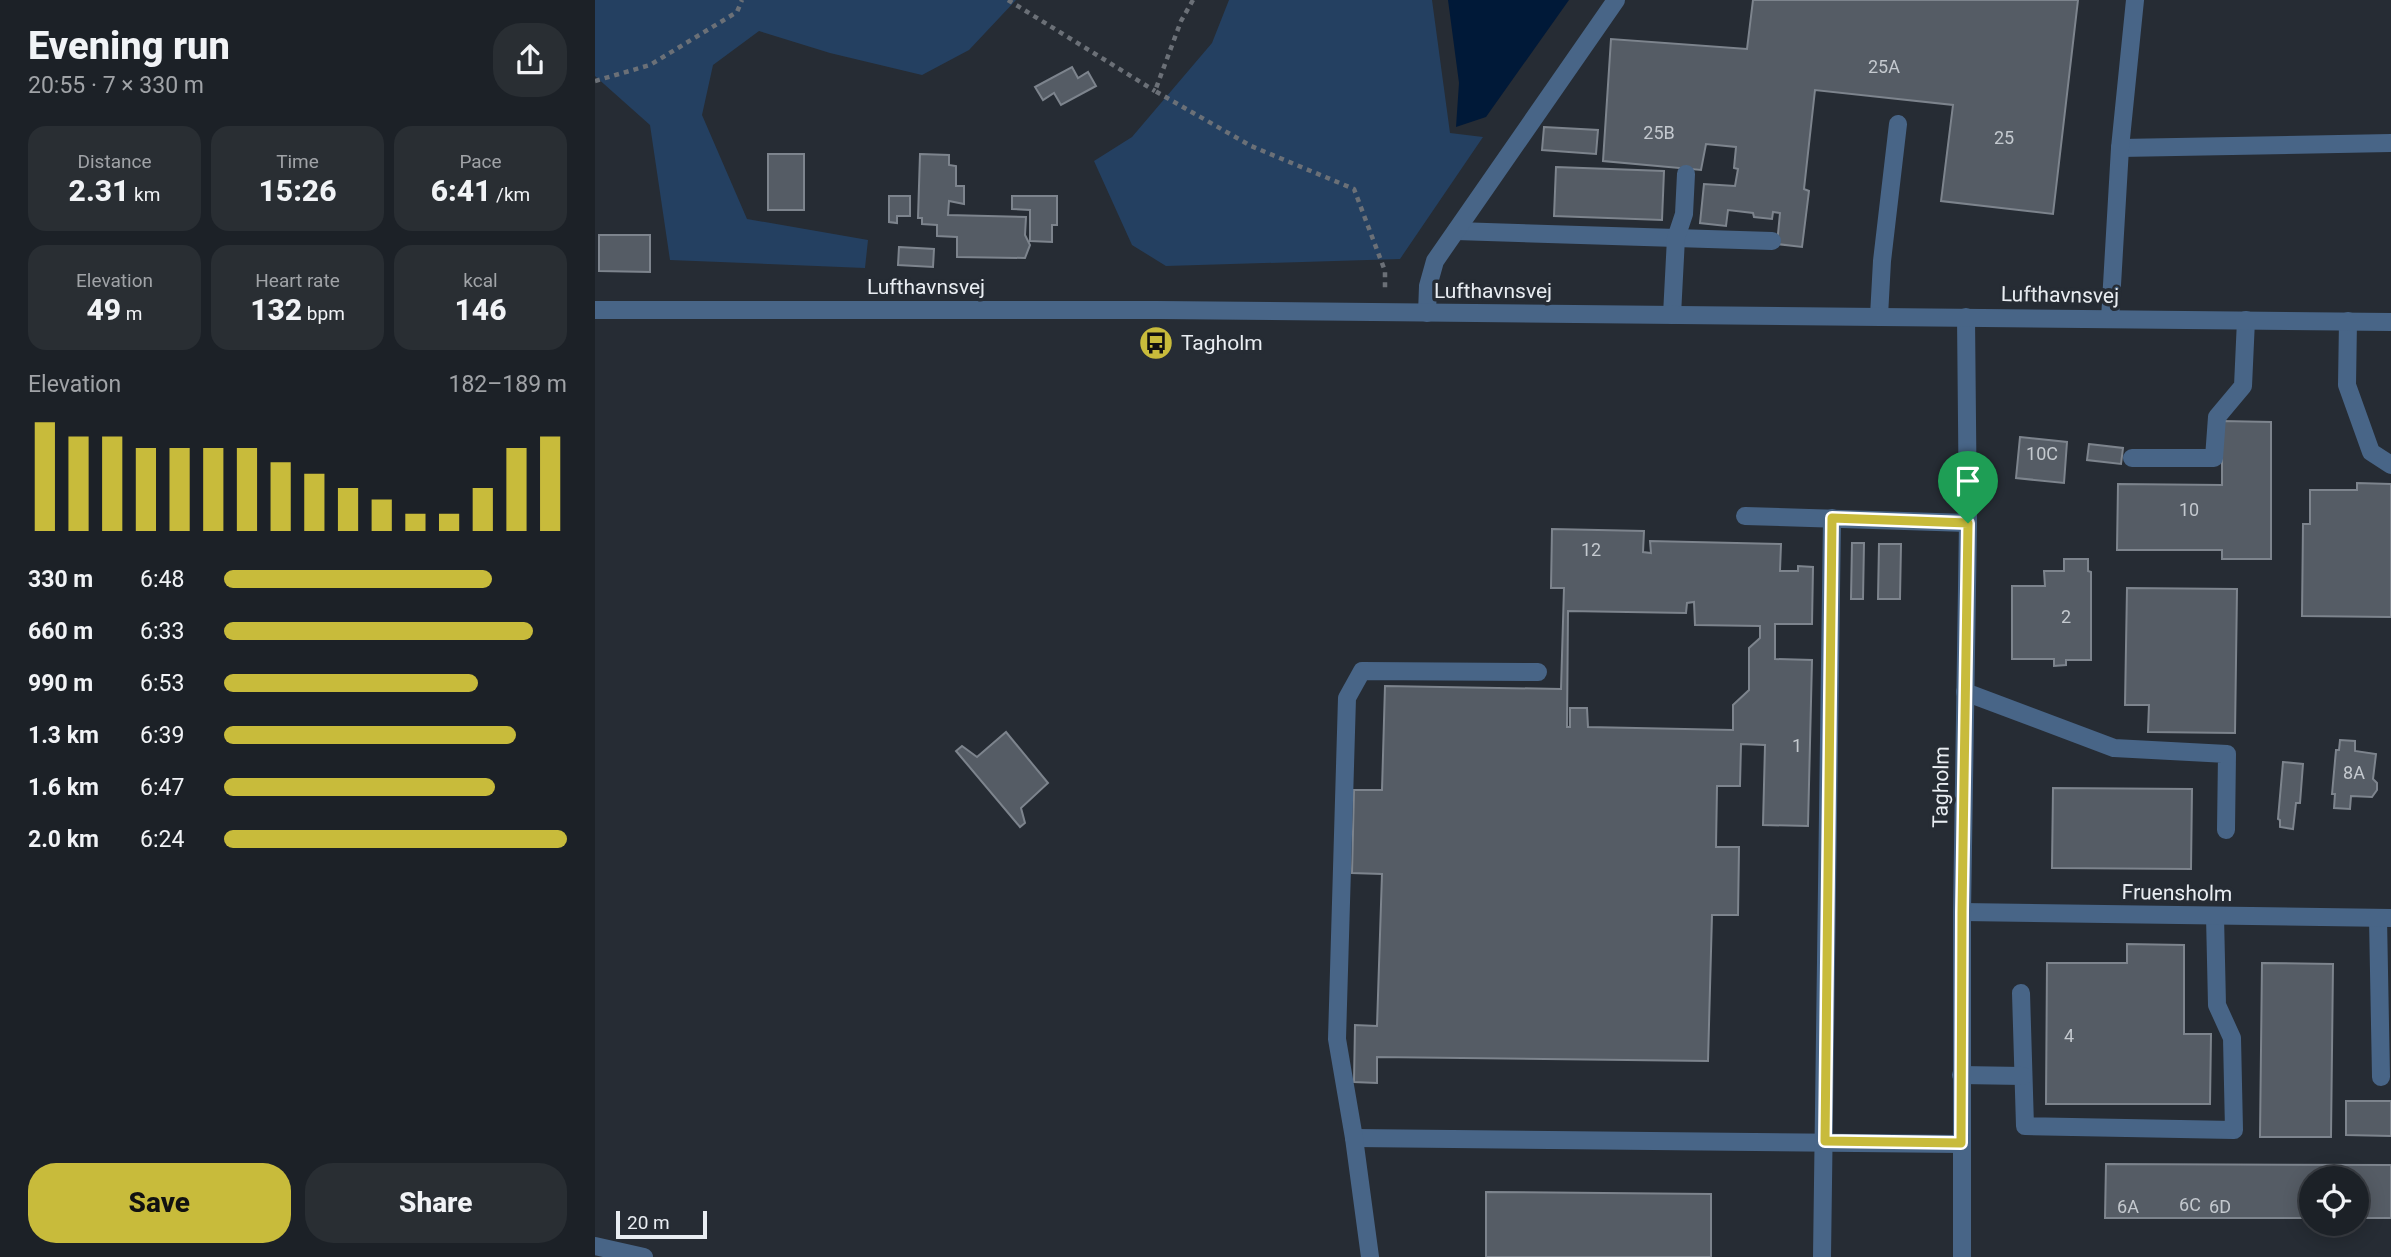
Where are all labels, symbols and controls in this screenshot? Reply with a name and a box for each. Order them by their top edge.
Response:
button: share [493,23,567,97]
text: Evening run [28,24,230,68]
house number: 25A [1868,56,1900,77]
text: 20:55 · 7 × 330 m [28,72,204,99]
house number: 25B [1643,122,1675,143]
house number: 25 [1994,127,2014,148]
text: Distance [78,150,151,173]
text: Time [276,150,319,173]
text: Pace [459,150,502,173]
text: 2.31 [69,173,129,208]
text: 15:26 [259,173,336,208]
text: 6:41 [431,173,491,208]
text: km [129,183,160,206]
text: /km [491,183,530,206]
text: Elevation [76,269,153,292]
text: Heart rate [255,269,340,292]
text: kcal [463,269,498,292]
street label: Lufthavnsvej [867,275,985,299]
street label: Lufthavnsvej [1434,279,1552,303]
street label: Lufthavnsvej [2001,282,2119,308]
text: 49 [87,292,121,327]
text: 132 [250,292,302,327]
text: 146 [455,292,506,327]
text: m [121,302,142,325]
text: bpm [302,302,345,325]
bus stop icon: Tagholm [1137,324,1175,362]
place label: Tagholm [1181,331,1263,355]
text: Elevation [28,371,121,398]
text: 182–189 m [448,371,567,398]
house number: 10C [2026,443,2058,464]
pin [1938,451,1998,523]
icon: arrive [1949,462,1987,500]
house number: 10 [2179,499,2199,520]
house number: 12 [1581,539,1601,560]
text: 330 m [28,566,93,593]
text: 6:48 [140,566,184,593]
house number: 2 [2061,606,2071,627]
text: 660 m [28,618,93,645]
text: 6:33 [140,618,184,645]
text: 990 m [28,670,93,697]
text: 6:53 [140,670,184,697]
text: 1.3 km [28,722,99,749]
text: 6:39 [140,722,184,749]
house number: 1 [1792,735,1802,756]
street label: Tagholm [1928,746,1954,828]
house number: 8A [2343,762,2365,783]
text: 1.6 km [28,774,99,801]
text: 6:47 [140,774,184,801]
text: 2.0 km [28,826,99,853]
text: 6:24 [140,826,184,853]
street label: Fruensholm [2121,880,2233,906]
house number: 4 [2064,1025,2074,1046]
button: Save [28,1163,291,1243]
button: Share [305,1163,567,1243]
map controls [2299,1166,2369,1236]
button: locate [2299,1166,2369,1236]
house number: 6C [2179,1194,2201,1215]
house number: 6A [2117,1196,2139,1217]
house number: 6D [2209,1196,2231,1217]
scale bar [616,1208,707,1240]
text: 20 m [627,1211,670,1234]

